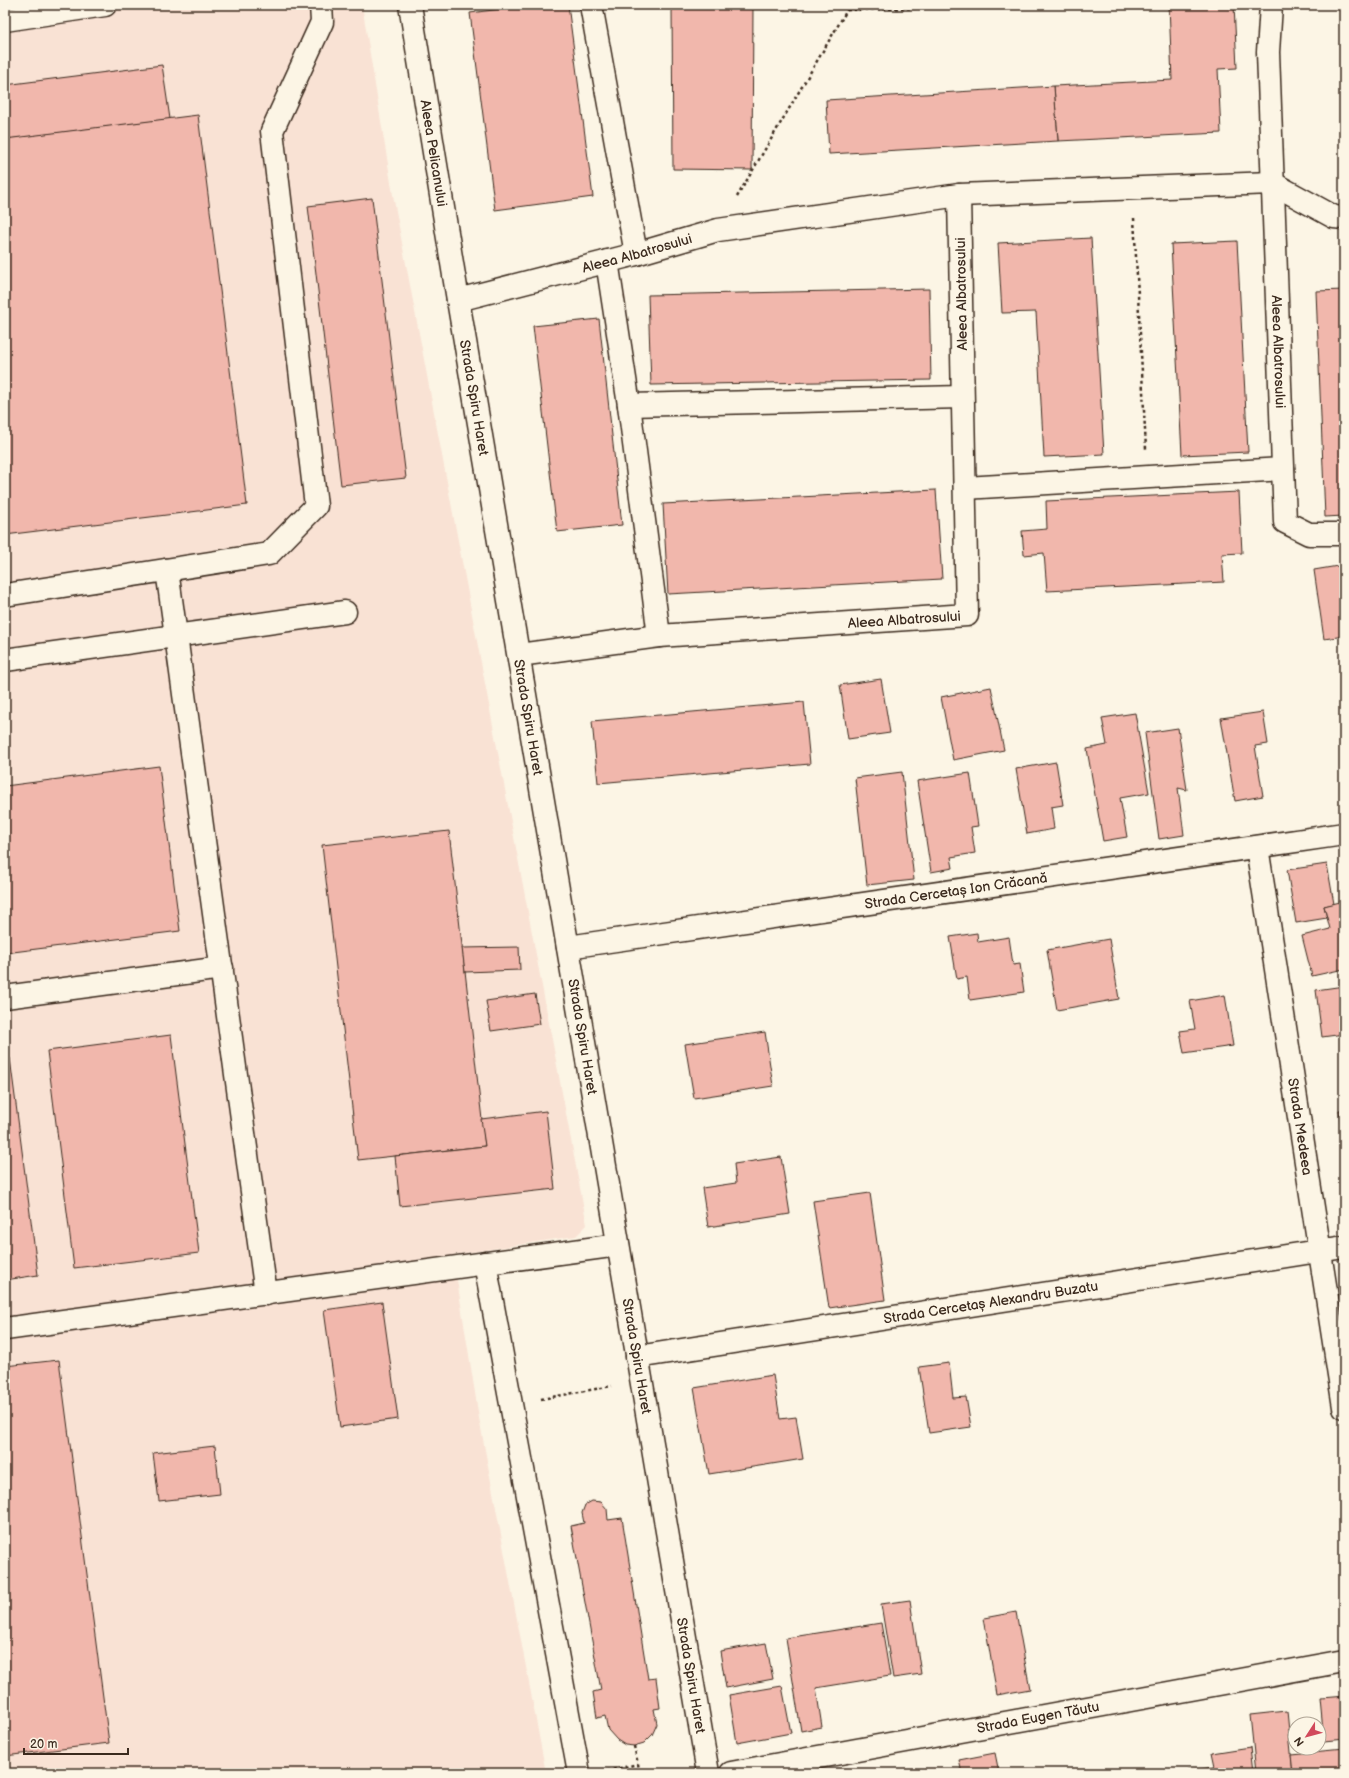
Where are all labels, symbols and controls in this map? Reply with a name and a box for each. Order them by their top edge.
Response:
street label: Aleea Pelicanului [417,98,451,208]
street label: Aleea Albatrosului [580,230,694,277]
street label: Aleea Albatrosului [952,237,971,351]
street label: Aleea Albatrosului [1268,295,1289,409]
street label: Strada Spiru Haret [456,339,492,458]
street label: Aleea Albatrosului [847,607,961,632]
street label: Strada Spiru Haret [510,658,547,777]
street label: Strada Cercetaș Ion Crăcană [863,869,1049,913]
street label: Strada Spiru Haret [564,978,601,1096]
street label: Strada Medeea [1284,1077,1316,1177]
street label: Strada Cercetaș Alexandru Buzatu [882,1277,1099,1328]
street label: Strada Spiru Haret [619,1297,655,1416]
street label: Strada Spiru Haret [673,1616,709,1735]
street label: Strada Eugen Tăutu [975,1698,1101,1737]
north arrow [1287,1716,1327,1756]
scale bar [24,1730,128,1756]
text: N [1292,1734,1307,1749]
text: 20 m [30,1737,57,1752]

